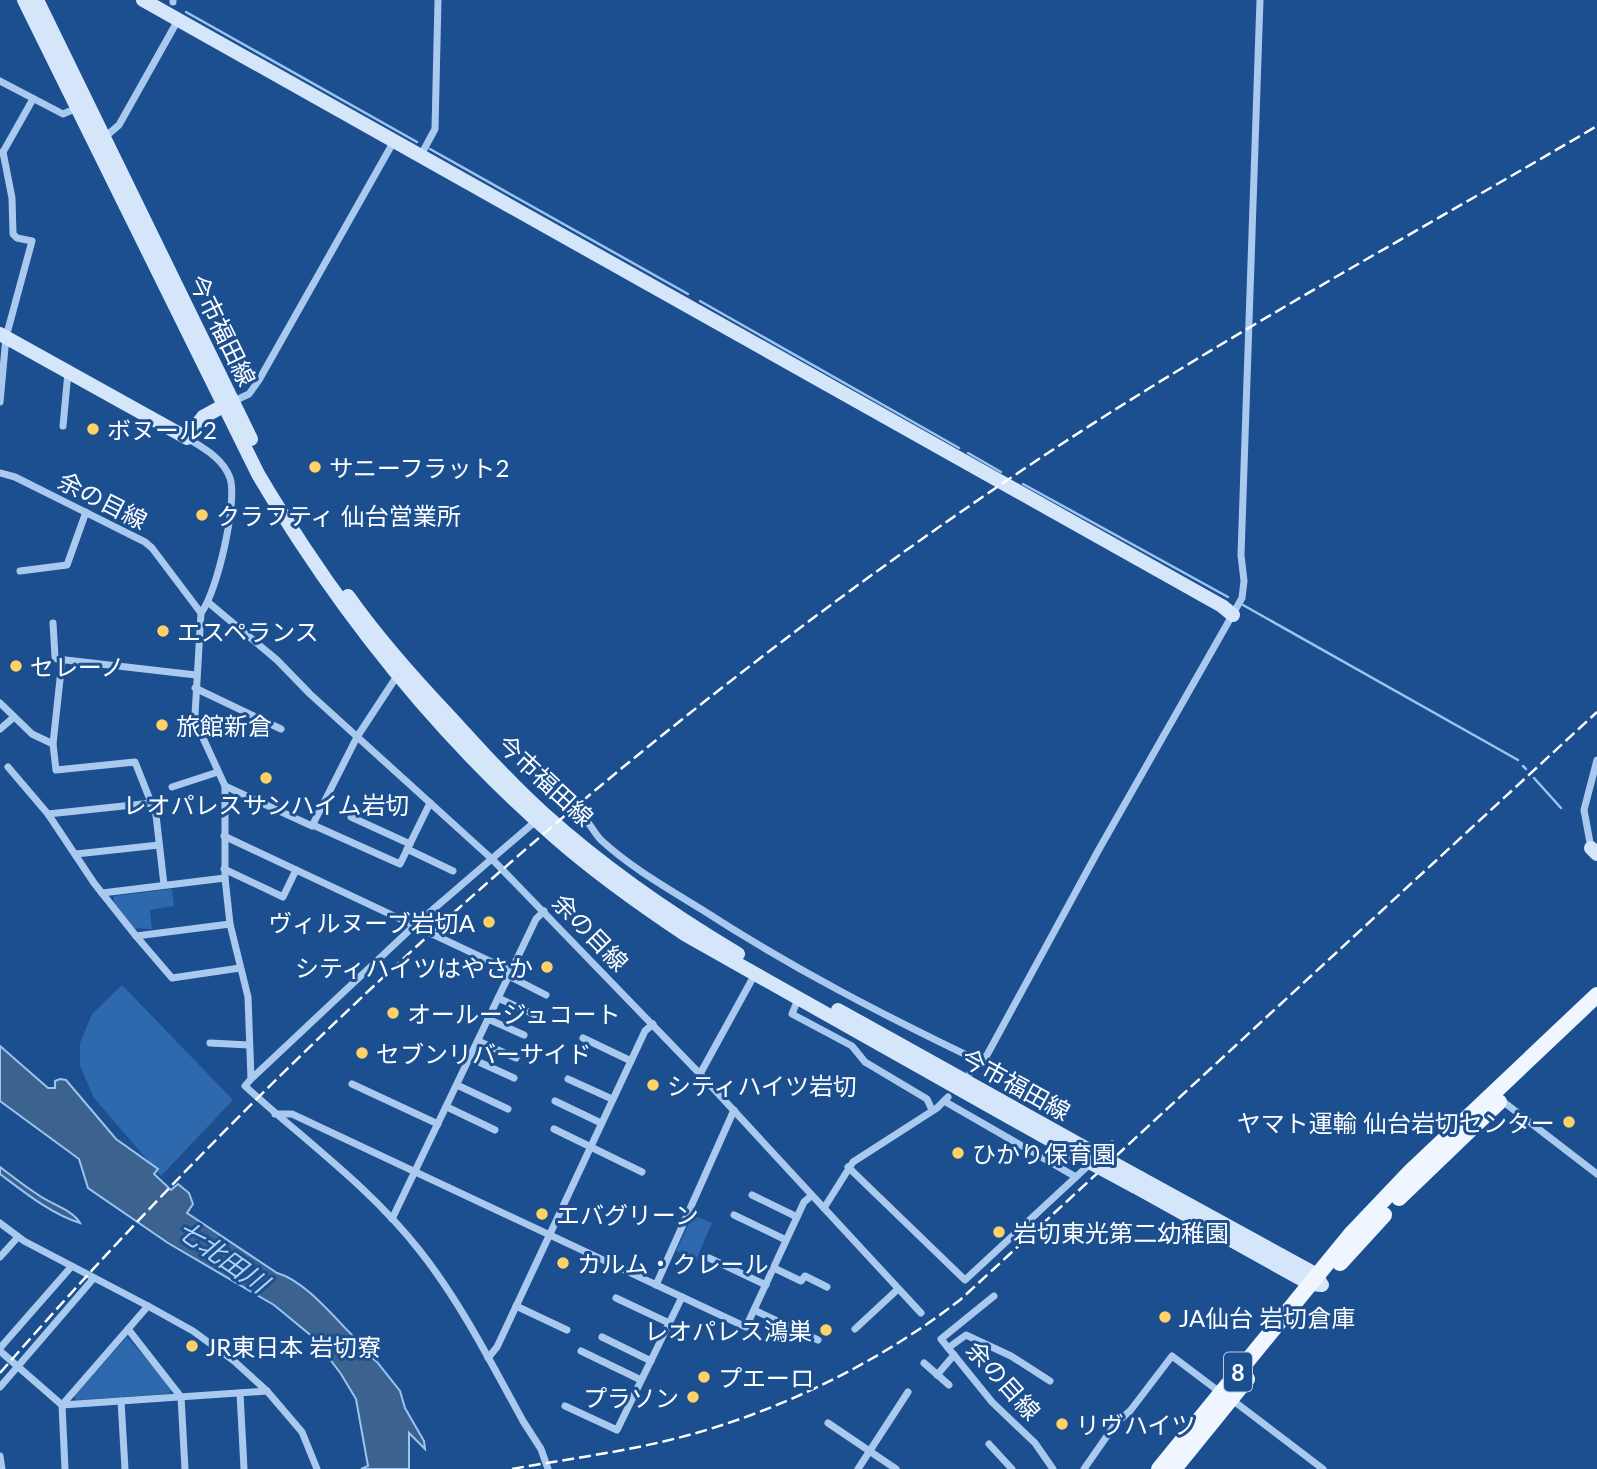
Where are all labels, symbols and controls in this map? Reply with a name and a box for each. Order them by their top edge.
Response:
street label: 今市福田線 [184,270,262,390]
place label: ボヌール2 [107,415,217,444]
marker: ボヌール2 [85,421,101,437]
place label: サニーフラット2 [329,453,509,482]
marker: サニーフラット2 [307,459,323,475]
street label: 余の目線 [54,465,152,535]
place label: クラフティ 仙台営業所 [216,501,461,530]
marker: クラフティ 仙台営業所 [194,507,210,523]
place label: エスペランス [177,617,319,646]
marker: エスペランス [155,623,171,639]
place label: セレーノ [30,652,125,681]
marker: セレーノ [8,658,24,674]
place label: 旅館新倉 [176,711,272,740]
marker: 旅館新倉 [154,717,170,733]
street label: 今市福田線 [492,728,600,832]
marker: レオパレスサンハイム岩切 [258,770,274,786]
place label: レオパレスサンハイム岩切 [122,790,410,819]
street label: 余の目線 [547,887,635,977]
place label: ヴィルヌーブ岩切A [268,908,476,937]
marker: ヴィルヌーブ岩切A [481,914,497,930]
place label: シティハイツはやさか [295,953,533,982]
marker: シティハイツはやさか [539,959,555,975]
place label: オールージュコート [407,999,621,1028]
marker: オールージュコート [385,1005,401,1021]
place label: セブンリバーサイド [376,1039,592,1068]
street label: 今市福田線 [956,1042,1076,1126]
marker: セブンリバーサイド [354,1045,370,1061]
place label: シティハイツ岩切 [667,1071,857,1100]
marker: シティハイツ岩切 [645,1077,661,1093]
place label: ヤマト運輸 仙台岩切センター [1237,1108,1555,1137]
marker: ヤマト運輸 仙台岩切センター [1561,1114,1577,1130]
place label: ひかり保育園 [972,1139,1116,1168]
marker: ひかり保育園 [950,1145,966,1161]
place label: エバグリーン [556,1200,699,1229]
marker: エバグリーン [534,1206,550,1222]
water label: 七北田川 [171,1213,277,1301]
place label: 岩切東光第二幼稚園 [1013,1218,1229,1247]
marker: 岩切東光第二幼稚園 [991,1224,1007,1240]
place label: カルム・クレール [577,1249,769,1278]
marker: カルム・クレール [555,1255,571,1271]
place label: JA仙台 岩切倉庫 [1179,1303,1355,1332]
marker: JA仙台 岩切倉庫 [1157,1309,1173,1325]
place label: レオパレス鴻巣 [644,1316,812,1345]
marker: レオパレス鴻巣 [818,1322,834,1338]
place label: JR東日本 岩切寮 [206,1332,381,1361]
street label: 余の目線 [961,1335,1047,1425]
marker: JR東日本 岩切寮 [184,1338,200,1354]
road number: 8 [1224,1352,1252,1392]
place label: プエーロ [718,1363,814,1392]
marker: プエーロ [696,1369,712,1385]
place label: プラソン [583,1383,679,1412]
marker: プラソン [685,1389,701,1405]
place label: リヴハイツ [1076,1410,1196,1439]
marker: リヴハイツ [1054,1416,1070,1432]

